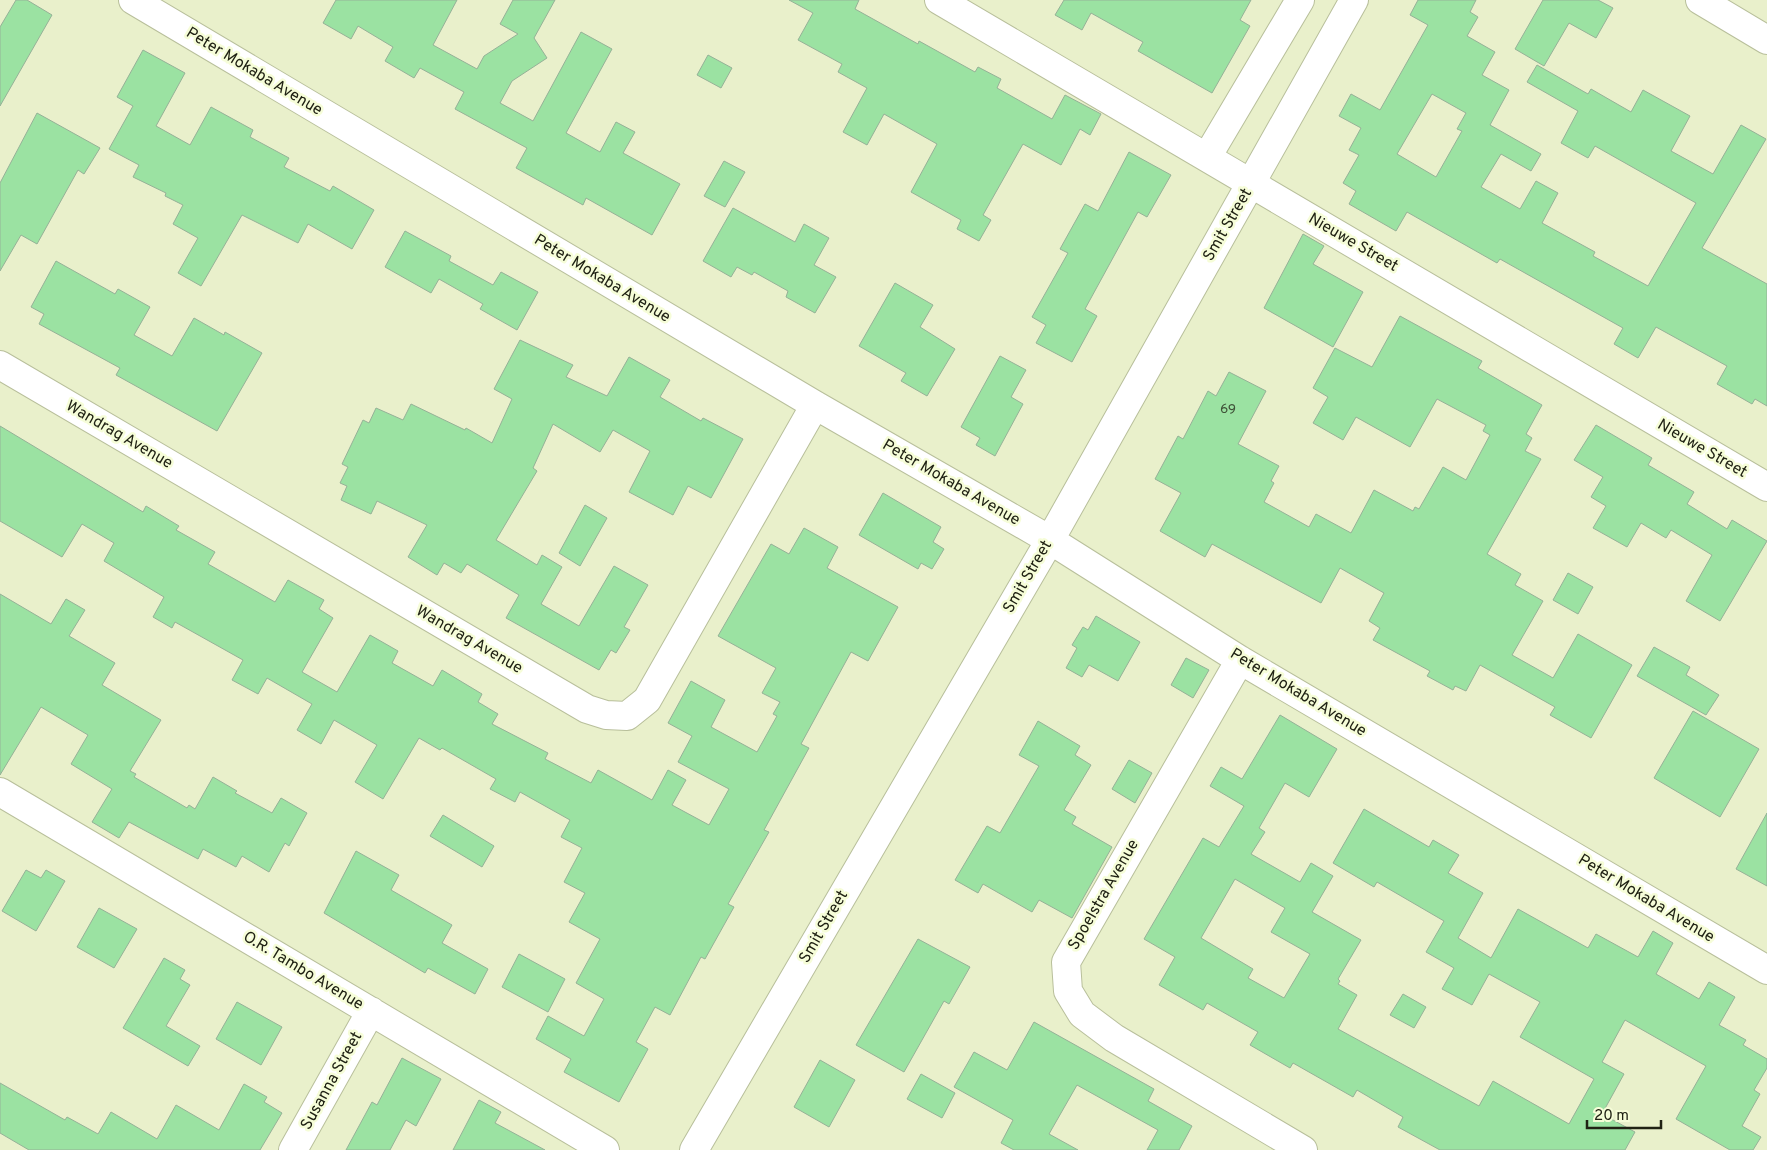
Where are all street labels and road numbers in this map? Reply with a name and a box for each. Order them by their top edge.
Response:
street label: Peter Mokaba Avenue [182,23,326,121]
street label: Smit Street [1199,185,1257,265]
street label: Nieuwe Street [1304,209,1402,277]
street label: Peter Mokaba Avenue [530,230,674,328]
street label: Wandrag Avenue [62,396,176,474]
street label: Nieuwe Street [1653,415,1751,483]
street label: Peter Mokaba Avenue [879,435,1023,531]
street label: Smit Street [999,537,1057,617]
street label: Wandrag Avenue [412,601,526,679]
street label: Peter Mokaba Avenue [1226,644,1370,742]
street label: Spoelstra Avenue [1064,836,1144,954]
street label: Peter Mokaba Avenue [1574,850,1718,948]
street label: Smit Street [795,887,853,967]
street label: O.R. Tambo Avenue [239,927,367,1015]
street label: Susanna Street [297,1028,367,1134]

